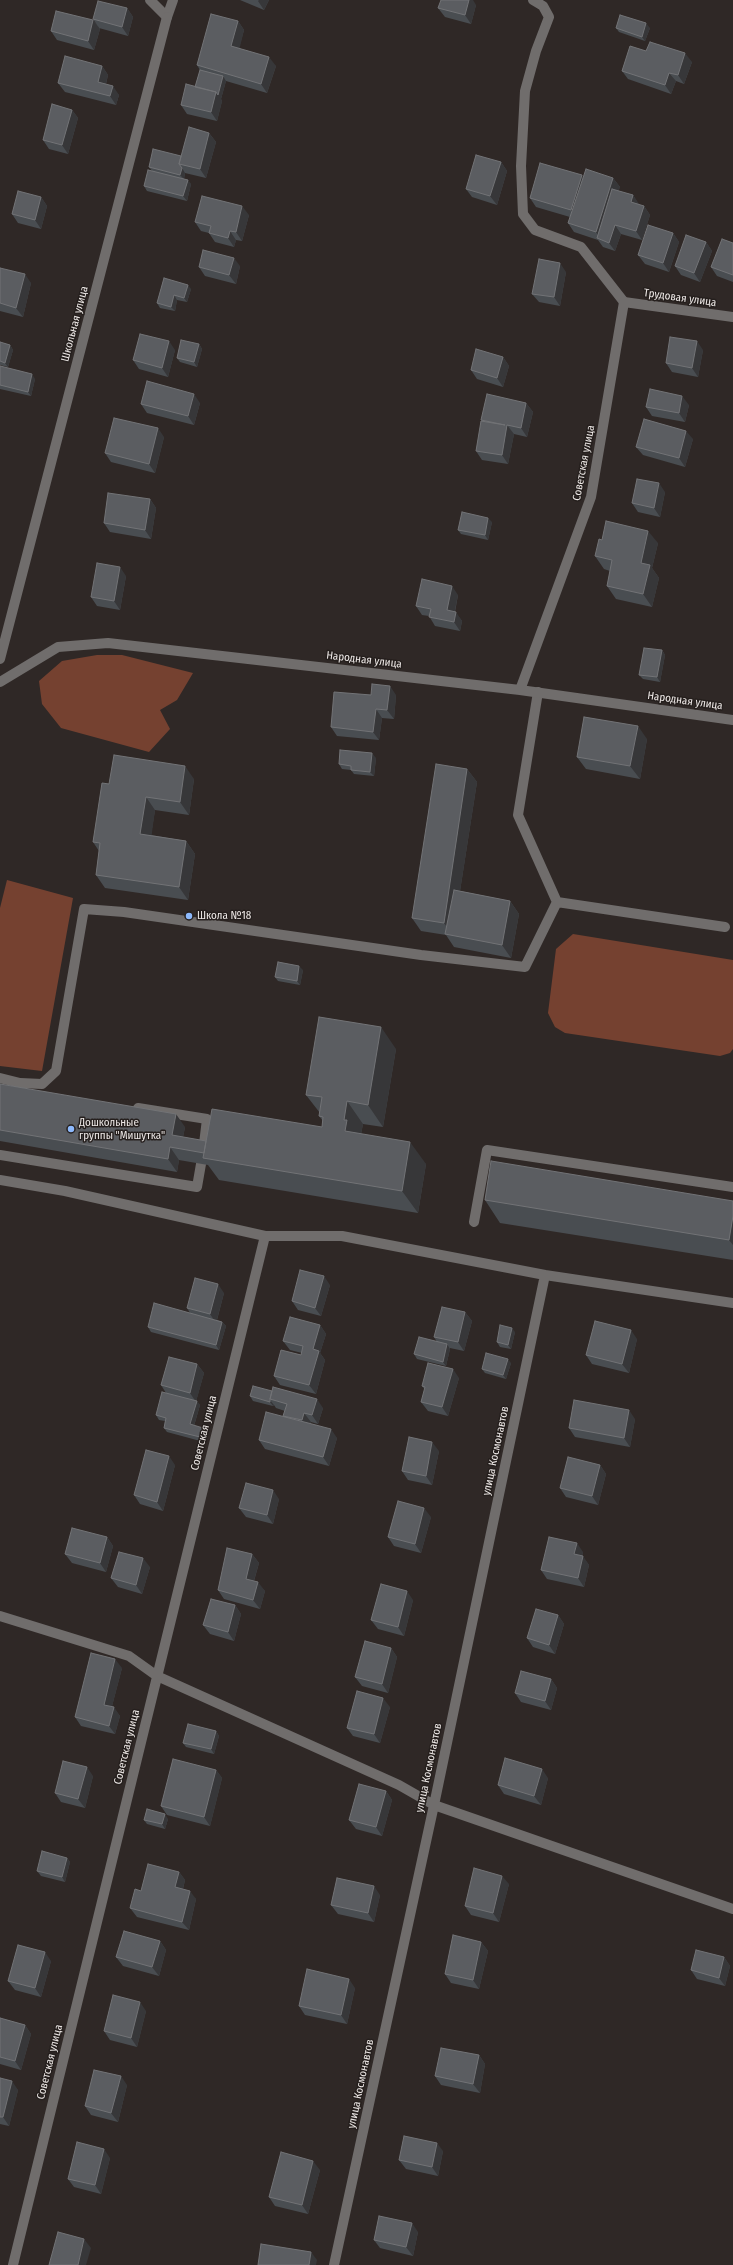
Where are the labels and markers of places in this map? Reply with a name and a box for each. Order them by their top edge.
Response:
place label: Школа №18 [197,909,251,923]
marker: Школа №18 [184,911,194,921]
place label: Дошкольные группы "Мишутка" [79,1116,165,1142]
marker: Дошкольные группы "Мишутка" [66,1124,76,1134]

